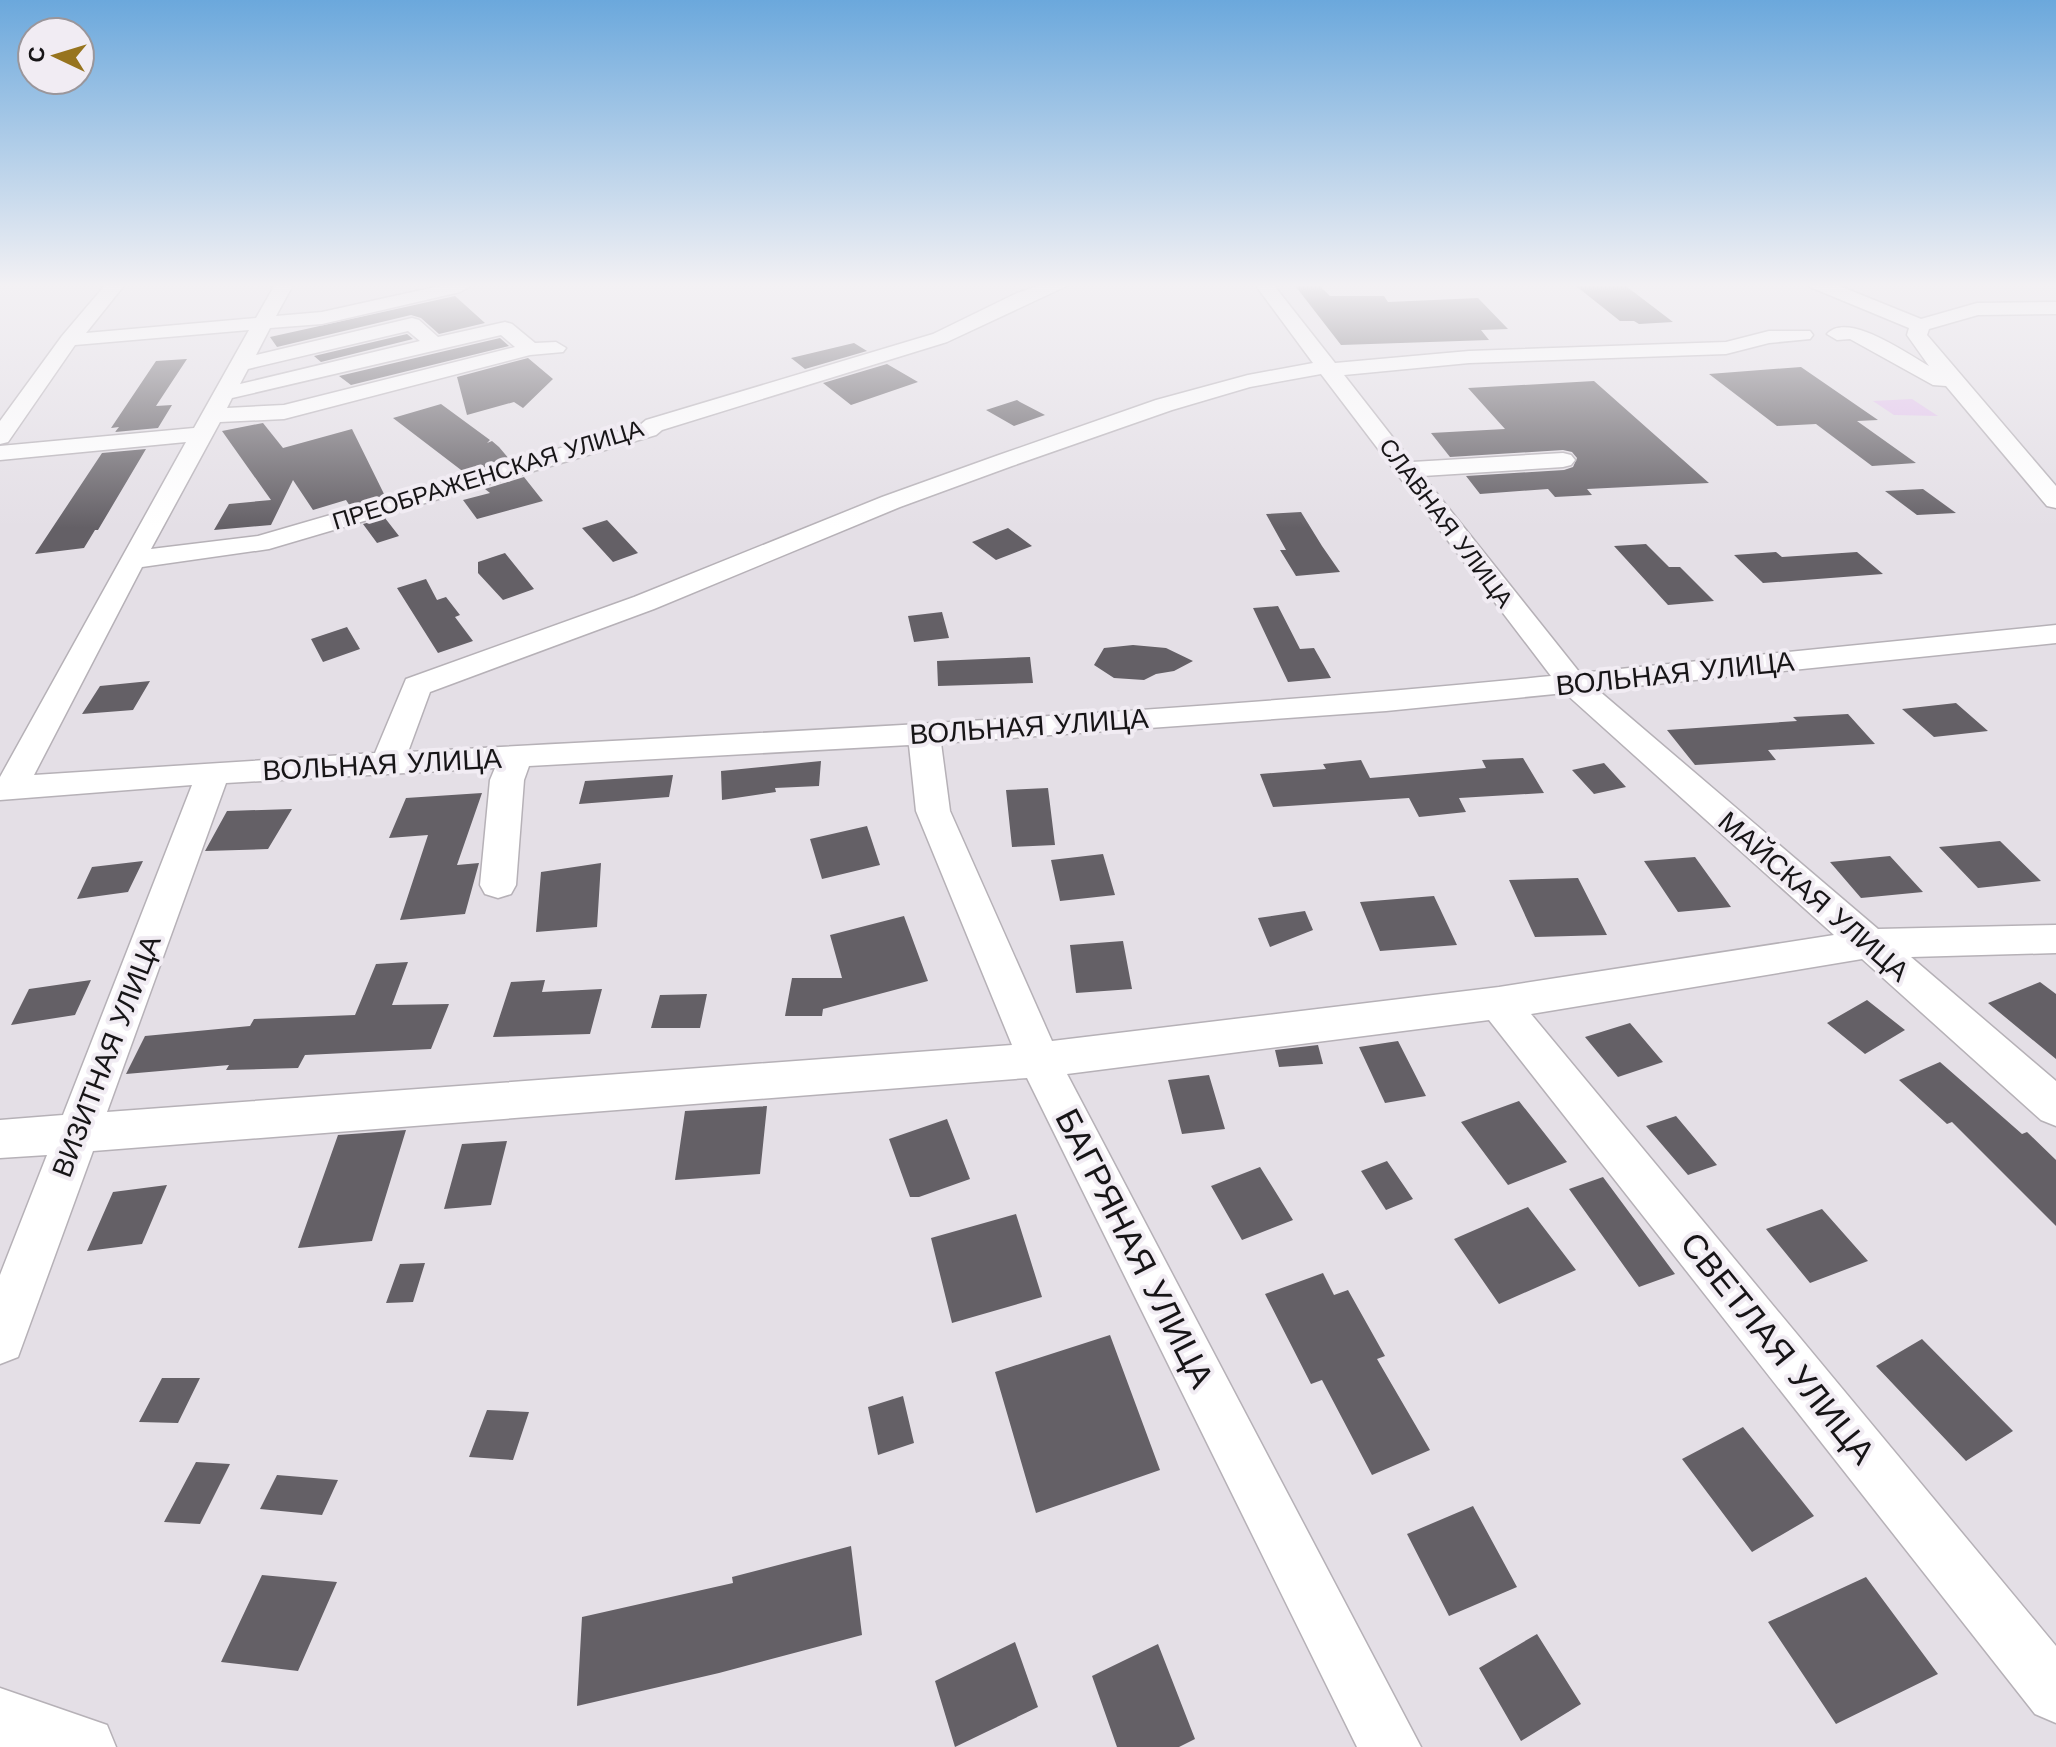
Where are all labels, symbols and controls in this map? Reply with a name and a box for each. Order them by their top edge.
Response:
north arrow [16,16,96,96]
text: С [24,46,50,63]
street label: ПРЕОБРАЖЕНСКАЯ УЛИЦА [329,414,647,536]
street label: СЛАВНАЯ УЛИЦА [1373,433,1519,613]
street label: ВОЛЬНАЯ УЛИЦА [1554,645,1796,702]
street label: ВОЛЬНАЯ УЛИЦА [908,702,1150,751]
street label: ВОЛЬНАЯ УЛИЦА [262,742,503,787]
street label: МАЙСКАЯ УЛИЦА [1712,805,1916,988]
street label: ВИЗИТНАЯ УЛИЦА [45,930,168,1182]
street label: БАГРЯНАЯ УЛИЦА [1047,1102,1223,1394]
street label: СВЕТЛАЯ УЛИЦА [1672,1224,1884,1472]

